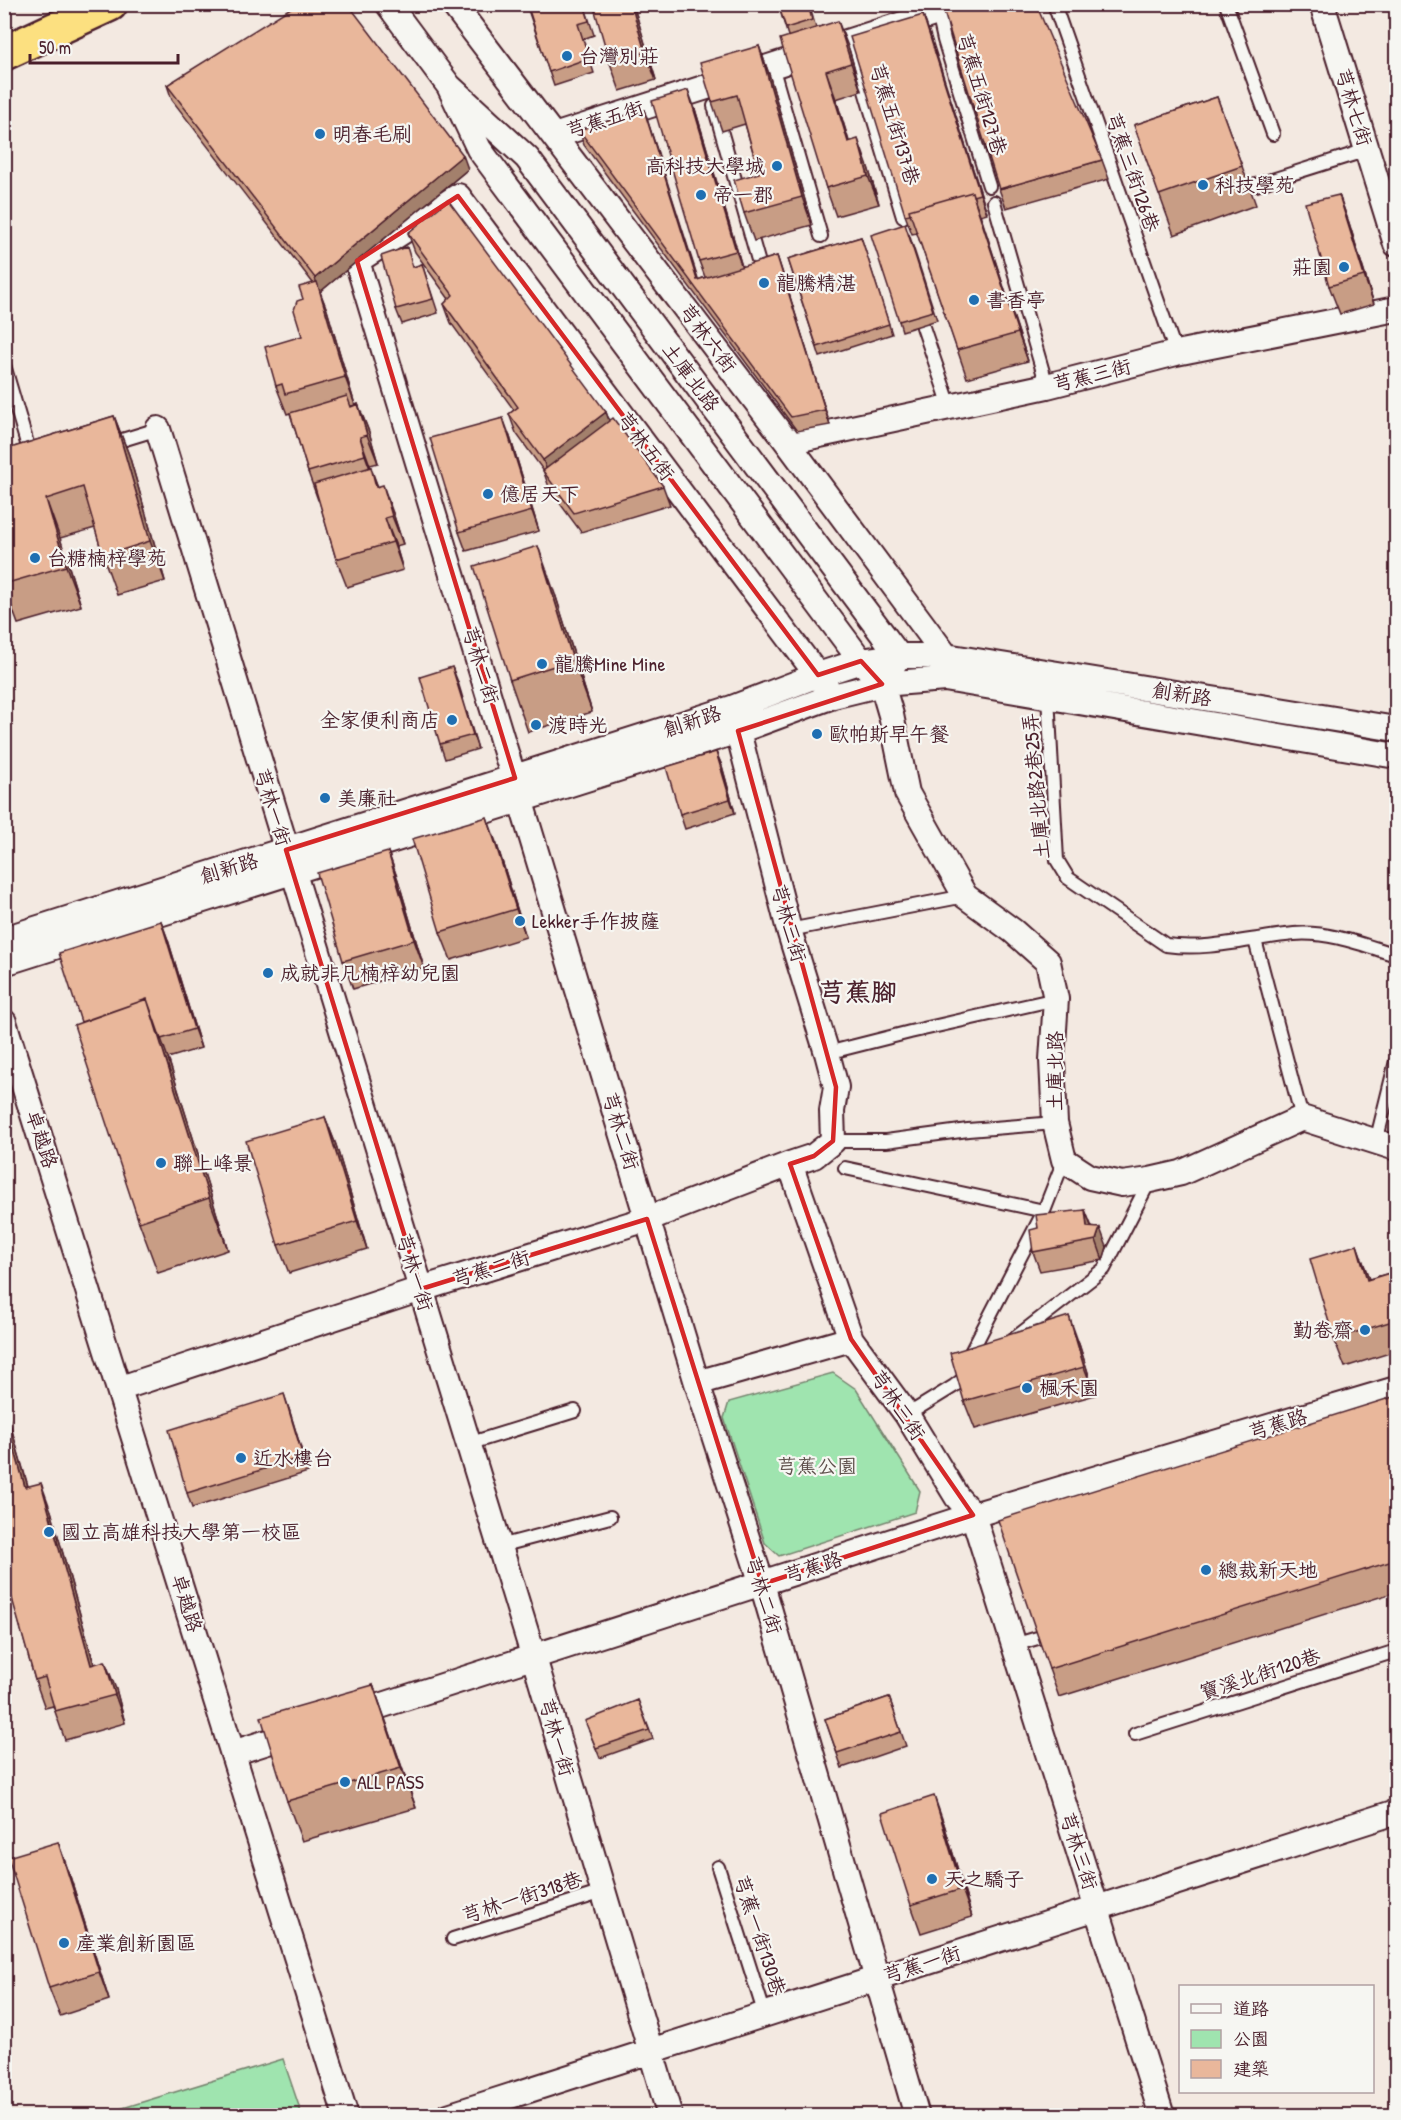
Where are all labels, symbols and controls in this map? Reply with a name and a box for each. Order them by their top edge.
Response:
scale bar [30,27,178,65]
street label: 芎蕉五街127巷 [951,29,1014,159]
text: 50 m [39,35,71,60]
place label: 台灣別莊 [579,42,659,69]
marker: 台灣別莊 [560,49,574,63]
street label: 芎蕉五街137巷 [864,60,927,189]
street label: 芎林七街 [1330,65,1379,149]
street label: 芎蕉五街 [563,93,647,144]
street label: 芎蕉三街126巷 [1100,109,1167,236]
place label: 明春毛刷 [332,120,412,147]
marker: 明春毛刷 [313,127,327,141]
place label: 高科技大學城 [645,152,765,179]
marker: 高科技大學城 [770,159,784,173]
place label: 科技學苑 [1215,171,1295,198]
marker: 科技學苑 [1196,178,1210,192]
place label: 帝一郡 [713,181,773,208]
marker: 帝一郡 [694,188,708,202]
place label: 莊園 [1292,253,1332,280]
marker: 莊園 [1337,260,1351,274]
place label: 龍騰精湛 [776,269,856,296]
marker: 龍騰精湛 [757,276,771,290]
place label: 書香亭 [986,286,1046,313]
marker: 書香亭 [967,293,981,307]
street label: 芎林六街 [674,298,743,378]
street label: 土庫北路 [657,337,727,418]
street label: 芎蕉三街 [1050,352,1134,397]
street label: 芎林五街 [612,406,681,486]
place label: 億居天下 [500,480,580,507]
marker: 億居天下 [481,487,495,501]
place label: 台糖楠梓學苑 [47,544,167,571]
marker: 台糖楠梓學苑 [28,551,42,565]
street label: 芎林二街 [457,623,506,707]
place label: 龍騰Mine Mine [554,650,665,677]
marker: 龍騰Mine Mine [535,657,549,671]
street label: 創新路 [1150,675,1215,712]
street label: 創新路 [659,698,725,743]
place label: 全家便利商店 [320,706,440,733]
place label: 渡時光 [548,711,608,738]
street label: 土庫北路2巷25弄 [1016,712,1055,861]
marker: 全家便利商店 [445,713,459,727]
marker: 渡時光 [529,718,543,732]
place label: 歐帕斯早午餐 [829,720,949,747]
marker: 歐帕斯早午餐 [810,727,824,741]
street label: 芎林一街 [249,765,298,849]
place label: 美廉社 [337,784,397,811]
marker: 美廉社 [318,791,332,805]
street label: 創新路 [196,846,262,889]
street label: 芎林三街 [765,881,813,965]
place label: Lekker手作披薩 [532,907,660,934]
marker: Lekker手作披薩 [513,914,527,928]
place label: 成就非凡楠梓幼兒園 [280,959,460,986]
marker: 成就非凡楠梓幼兒園 [261,966,275,980]
district label: 芎蕉腳 [819,974,897,1009]
street label: 土庫北路 [1041,1030,1068,1111]
street label: 芎林二街 [597,1089,646,1173]
street label: 卓越路 [20,1106,65,1172]
place label: 聯上峰景 [173,1149,253,1176]
marker: 聯上峰景 [154,1156,168,1170]
street label: 芎林一街 [391,1230,440,1314]
street label: 芎蕉二街 [449,1243,533,1292]
place label: 勤卷齋 [1293,1316,1353,1343]
marker: 勤卷齋 [1358,1323,1372,1337]
street label: 芎林三街 [865,1364,932,1445]
place label: 楓禾園 [1039,1374,1099,1401]
marker: 楓禾園 [1020,1381,1034,1395]
street label: 芎蕉路 [1245,1402,1311,1445]
place label: 近水樓台 [253,1444,333,1471]
marker: 近水樓台 [234,1451,248,1465]
park label: 芎蕉公園 [777,1452,857,1479]
place label: 國立高雄科技大學第一校區 [61,1518,301,1545]
marker: 國立高雄科技大學第一校區 [42,1525,56,1539]
street label: 芎蕉路 [780,1544,846,1589]
street label: 芎林二街 [740,1553,789,1637]
place label: 總裁新天地 [1218,1556,1318,1583]
marker: 總裁新天地 [1199,1563,1213,1577]
street label: 卓越路 [166,1570,209,1636]
street label: 寶溪北街120巷 [1196,1641,1325,1706]
street label: 芎林一街 [533,1695,581,1779]
place label: ALL PASS [357,1768,424,1795]
marker: ALL PASS [338,1775,352,1789]
street label: 芎林三街 [1054,1809,1105,1893]
street label: 芎林一街318巷 [458,1864,586,1929]
place label: 天之驕子 [944,1865,1024,1892]
street label: 芎蕉一街130巷 [728,1871,793,1999]
marker: 天之驕子 [925,1872,939,1886]
place label: 產業創新園區 [76,1929,196,1956]
marker: 產業創新園區 [57,1936,71,1950]
street label: 芎蕉一街 [880,1938,964,1989]
legend [1179,1985,1374,2093]
text: 道路 [1233,1996,1269,2021]
text: 公園 [1233,2026,1269,2051]
text: 建築 [1233,2056,1269,2081]

